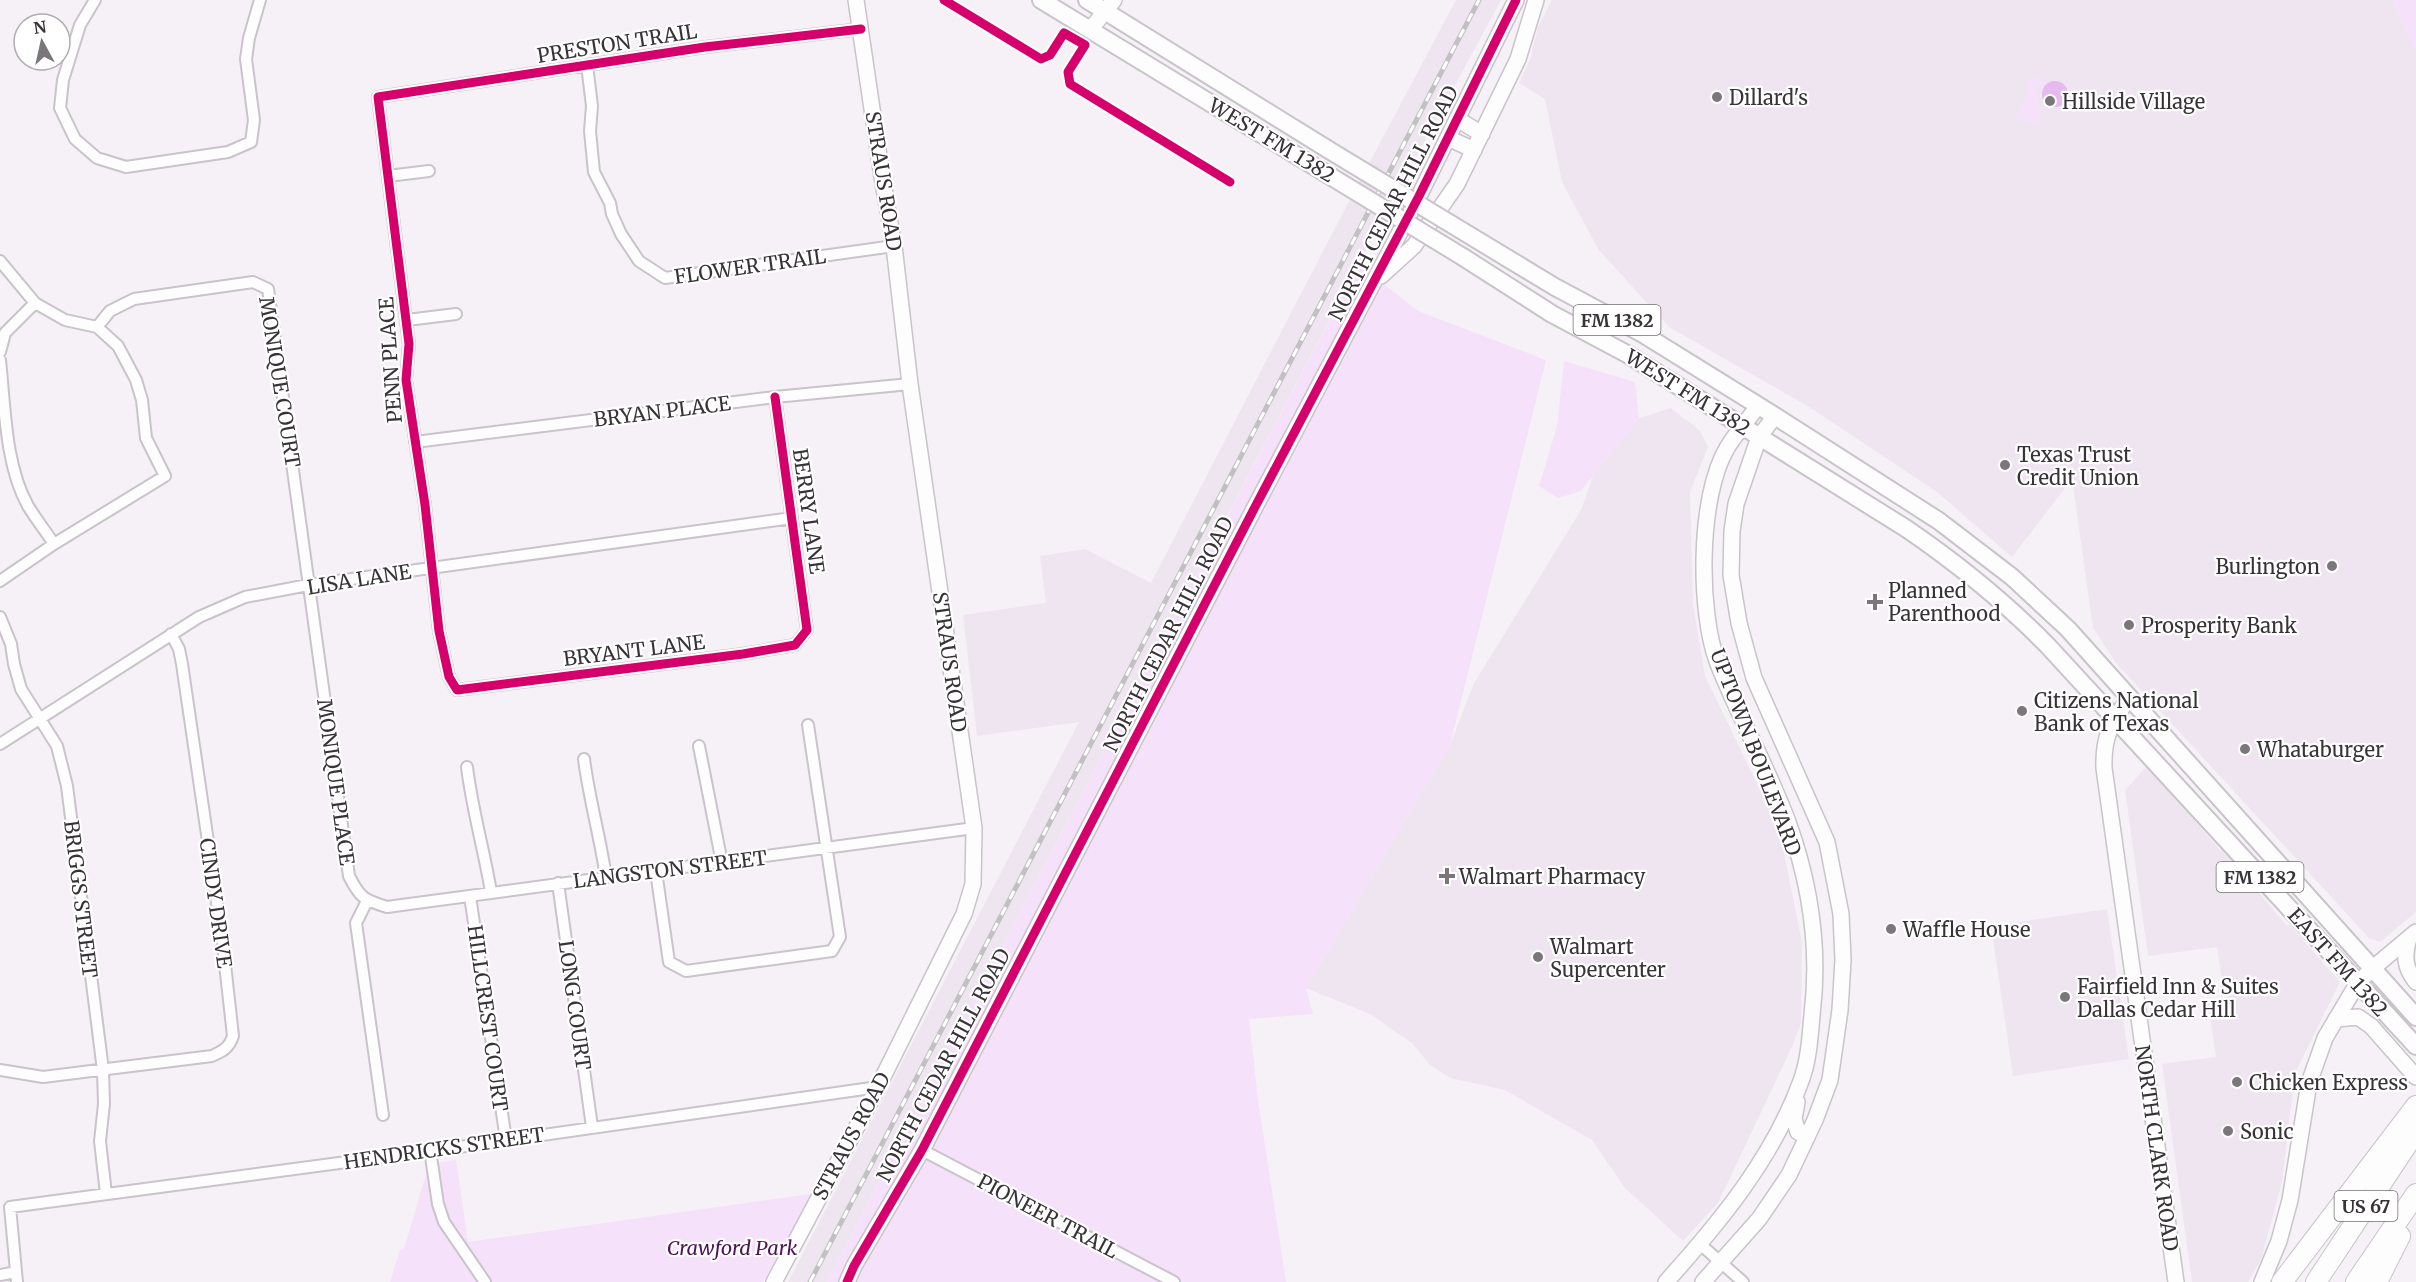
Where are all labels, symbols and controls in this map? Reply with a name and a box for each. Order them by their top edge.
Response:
north arrow [12,12,72,72]
text: N [32,16,48,38]
street label: PRESTON TRAIL [535,18,699,68]
street label: NORTH CEDAR HILL ROAD [1323,81,1463,325]
place label: Dillard's [1729,85,1808,110]
place label: Hillside Village [2062,89,2205,114]
marker: Dillard's [1710,90,1724,104]
street label: WEST FM 1382 [1203,92,1340,188]
marker: Hillside Village [2043,94,2057,108]
street label: STRAUS ROAD [861,109,907,253]
street label: FLOWER TRAIL [672,243,828,289]
street label: MONIQUE COURT [254,295,306,469]
street label: PENN PLACE [373,296,407,424]
road number: FM 1382 [1574,305,1660,335]
street label: WEST FM 1382 [1620,343,1755,440]
street label: BRYAN PLACE [592,390,732,432]
place label: Texas Trust Credit Union [2017,442,2139,490]
street label: BERRY LANE [788,447,830,576]
marker: Texas Trust Credit Union [1998,458,2012,472]
street label: NORTH CEDAR HILL ROAD [1098,512,1238,756]
place label: Burlington [2215,554,2320,579]
street label: LISA LANE [305,558,413,600]
marker: Burlington [2325,559,2339,573]
place label: Planned Parenthood [1888,578,2000,626]
street label: STRAUS ROAD [928,590,972,734]
marker: Planned Parenthood [1866,593,1884,611]
place label: Prosperity Bank [2141,613,2297,638]
marker: Prosperity Bank [2122,618,2136,632]
street label: BRYANT LANE [562,629,707,671]
street label: UPTOWN BOULEVARD [1705,645,1807,859]
place label: Citizens National Bank of Texas [2034,688,2199,736]
street label: MONIQUE PLACE [312,697,360,867]
marker: Citizens National Bank of Texas [2015,704,2029,718]
place label: Whataburger [2256,737,2384,762]
marker: Whataburger [2238,742,2252,756]
street label: BRIGGS STREET [59,819,103,979]
street label: CINDY DRIVE [195,836,238,970]
street label: LANGSTON STREET [572,845,769,893]
road number: FM 1382 [2216,862,2304,892]
place label: Walmart Pharmacy [1458,864,1646,889]
marker: Walmart Pharmacy [1440,869,1454,883]
street label: EAST FM 1382 [2283,903,2393,1021]
place label: Waffle House [1902,917,2030,942]
marker: Waffle House [1884,922,1898,936]
street label: HILLCREST COURT [463,923,513,1113]
place label: Walmart Supercenter [1549,934,1666,982]
street label: LONG COURT [554,938,597,1072]
street label: NORTH CEDAR HILL ROAD [871,944,1015,1186]
marker: Walmart Supercenter [1531,950,1545,964]
place label: Fairfield Inn & Suites Dallas Cedar Hill [2077,974,2279,1022]
marker: Fairfield Inn & Suites Dallas Cedar Hill [2058,990,2072,1004]
street label: NORTH CLARK ROAD [2130,1043,2184,1253]
street label: STRAUS ROAD [807,1068,895,1204]
place label: Chicken Express [2249,1070,2408,1095]
marker: Chicken Express [2230,1075,2244,1089]
place label: Sonic [2240,1119,2294,1144]
street label: HENDRICKS STREET [342,1122,546,1174]
marker: Sonic [2221,1124,2235,1138]
street label: PIONEER TRAIL [973,1168,1123,1264]
road number: US 67 [2334,1191,2398,1221]
park label: Crawford Park [667,1235,797,1260]

